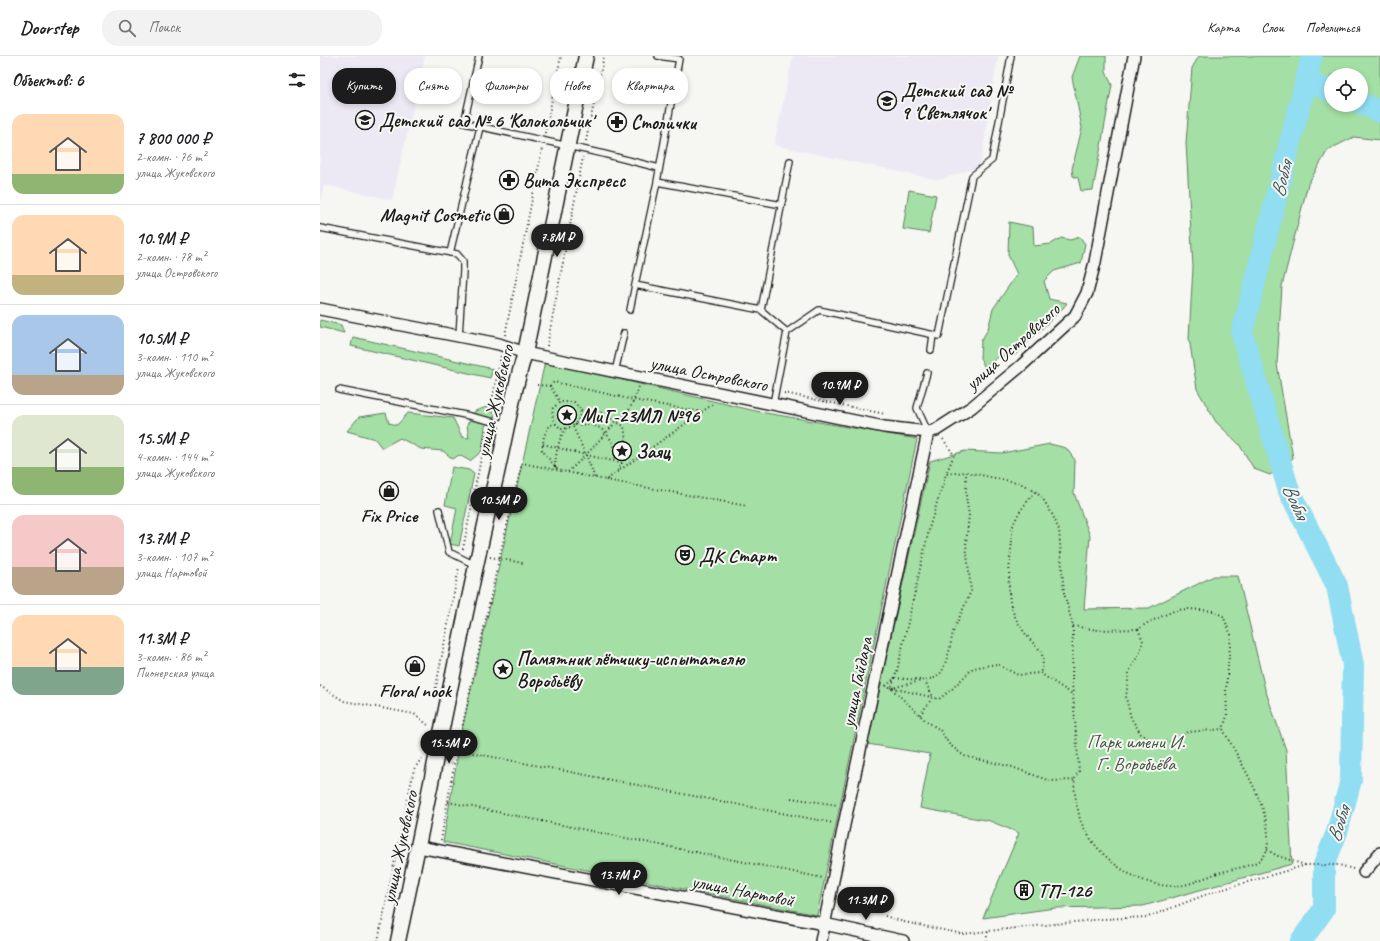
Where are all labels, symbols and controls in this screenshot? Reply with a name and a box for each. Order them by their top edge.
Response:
search box [102,10,382,46]
text: Doorstep [20,16,78,40]
icon: search [116,17,138,39]
text: Поиск [148,18,180,37]
text: Карта [1207,19,1239,36]
text: Слои [1261,19,1284,36]
text: Поделиться [1306,19,1360,36]
chip: Купить [332,68,396,104]
chip: Снять [404,68,462,104]
chip: Фильтры [470,68,542,104]
chip: Новое [550,68,604,104]
chip: Квартира [612,68,688,104]
map controls [1324,68,1368,112]
button: locate [1324,68,1368,112]
icon: filters [286,69,308,91]
text: Объектов: 6 [12,70,83,91]
place label: Детский сад № 9 'Светлячок' [901,79,1015,125]
school or university icon: Детский сад № 9 'Светлячок' [876,90,898,112]
school or university icon: Детский сад № 6 'Колокольчик' [354,109,376,131]
place label: Детский сад № 6 'Колокольчик' [379,109,597,133]
pharmacy icon: Столички [606,111,628,133]
place label: Столички [631,111,697,135]
text: 7 800 000 ₽ [136,128,211,149]
icon: home [44,130,92,178]
text: 2-комн. · 76 m² [136,149,206,165]
water label: Вобля [1265,155,1299,200]
text: улица Жуковского [136,165,214,181]
pharmacy icon: Вита Экспресс [498,169,520,191]
place label: Вита Экспресс [523,169,626,193]
place label: Magnit Cosmetic [380,203,491,227]
shop icon: Magnit Cosmetic [493,203,515,225]
pin: 7.8M ₽ [524,224,590,258]
text: 10.9M ₽ [136,228,187,249]
text: 7.8M ₽ [540,229,574,245]
icon: home [44,231,92,279]
text: 2-комн. · 78 m² [136,249,206,265]
text: улица Островского [136,265,217,281]
street label: улица Островского [960,297,1066,396]
text: 10.5M ₽ [136,328,187,349]
icon: home [44,331,92,379]
street label: улица Жуковского [470,341,520,461]
text: 3-комн. · 110 m² [136,349,212,365]
street label: улица Островского [647,351,771,397]
text: улица Жуковского [136,365,214,381]
pin: 10.9M ₽ [803,372,877,406]
text: 10.9M ₽ [820,377,860,393]
place icon: МиГ-23МЛ №96 [556,404,578,426]
place label: МиГ-23МЛ №96 [581,404,701,428]
text: 15.5M ₽ [136,428,187,449]
icon: home [44,431,92,479]
place icon: Заяц [611,440,633,462]
place label: Заяц [636,440,671,464]
text: 4-комн. · 144 m² [136,449,212,465]
text: улица Жуковского [136,465,214,481]
shop icon: Fix Price [378,480,400,502]
water label: Вобля [1277,480,1316,526]
pin: 10.5M ₽ [462,487,536,521]
text: 10.5M ₽ [479,492,519,508]
place label: Fix Price [361,504,419,528]
text: 13.7M ₽ [136,528,188,549]
icon: home [44,531,92,579]
theatre icon: ДК Старт [674,544,696,566]
place label: ДК Старт [699,544,777,568]
text: 3-комн. · 107 m² [136,549,212,565]
text: улица Нартовой [136,565,207,581]
text: 11.3M ₽ [136,628,188,649]
icon: home [44,631,92,679]
street label: улица Гайдара [836,634,879,730]
place label: Памятник лётчику-испытателю Воробьёву [517,647,746,693]
text: 3-комн. · 86 m² [136,649,206,665]
shop icon: Floral nook [404,655,426,677]
place icon: Памятник лётчику-испытателю Воробьёву [492,658,514,680]
text: Пионерская улица [136,665,214,681]
place label: Floral nook [379,679,453,703]
pin: 15.5M ₽ [412,730,486,764]
park label: Парк имени И. Г. Воробьёва [1087,730,1185,776]
text: 15.5M ₽ [429,735,469,751]
street label: улица Жуковского [376,787,424,907]
water label: Вобля [1321,800,1357,845]
pin: 13.7M ₽ [582,862,656,896]
text: 13.7M ₽ [599,867,639,883]
street label: улица Нартовой [689,869,797,913]
building icon: ТП-126 [1013,879,1035,901]
place label: ТП-126 [1038,879,1094,903]
pin: 11.3M ₽ [829,887,903,921]
text: 11.3M ₽ [846,892,886,908]

